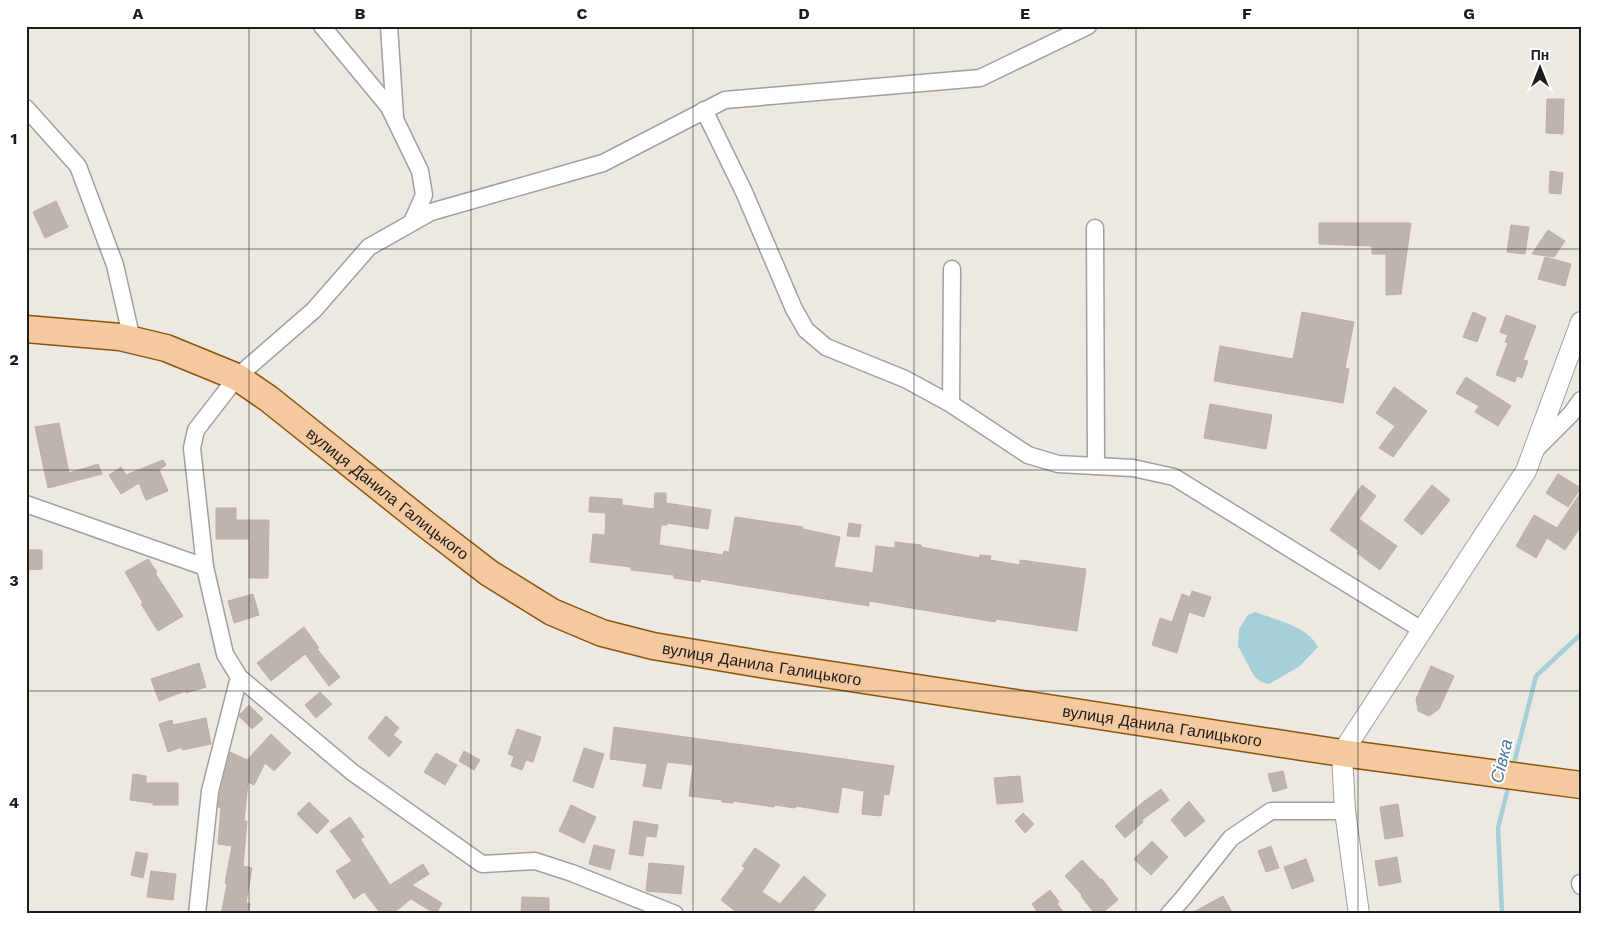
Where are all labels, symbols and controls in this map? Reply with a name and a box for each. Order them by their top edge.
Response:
text: A [133,4,144,23]
text: B [355,4,366,23]
text: C [577,4,588,23]
text: D [798,4,810,23]
text: E [1020,4,1030,23]
text: F [1242,4,1252,23]
text: G [1463,4,1475,23]
north arrow [1514,42,1564,92]
text: Пн [1531,47,1549,63]
text: 1 [11,129,17,148]
text: 2 [9,350,19,369]
street label: вулиця Данила Галицького [303,423,473,564]
text: 3 [9,571,19,590]
street label: вулиця Данила Галицького [661,638,863,689]
street label: вулиця Данила Галицького [1061,701,1263,750]
water label: Сівка [1485,737,1517,785]
text: 4 [9,793,19,812]

